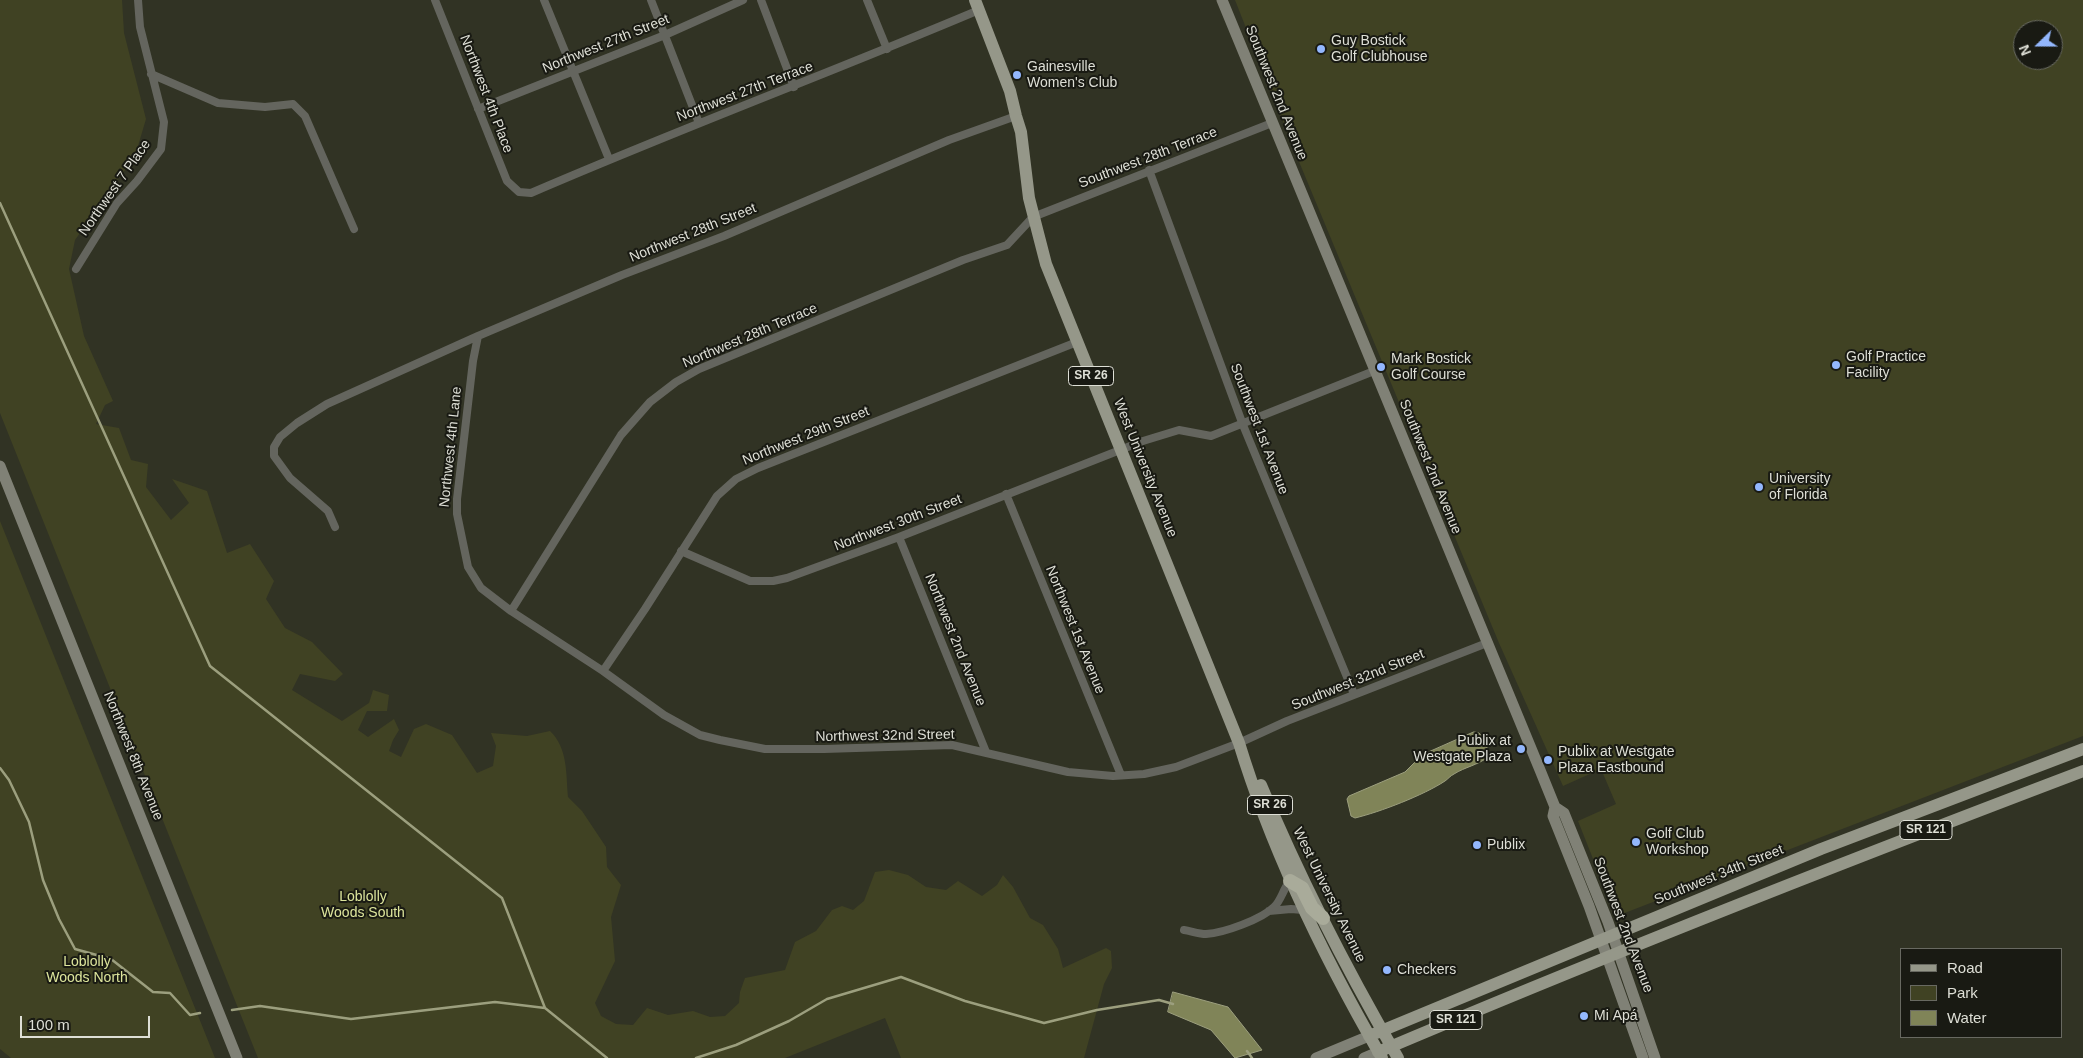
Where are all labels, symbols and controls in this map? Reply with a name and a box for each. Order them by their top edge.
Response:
street label: Northwest 27th Street [540,11,672,77]
north arrow [2013,20,2063,70]
street label: Southwest 2nd Avenue [1241,23,1311,163]
street label: Northwest 4th Place [456,33,516,155]
place label: Guy Bostick Golf Clubhouse [1331,33,1428,65]
marker: Guy Bostick Golf Clubhouse [1315,43,1327,55]
text: N [2016,43,2034,58]
street label: Northwest 27th Terrace [674,58,816,126]
place label: Gainesville Women's Club [1027,59,1117,92]
marker: Gainesville Women's Club [1011,69,1023,81]
street label: Southwest 28th Terrace [1076,124,1220,192]
street label: Northwest 7 Place [76,137,154,239]
street label: Northwest 28th Street [627,200,759,266]
street label: Northwest 28th Terrace [680,300,820,372]
place label: Golf Practice Facility [1846,349,1926,382]
place label: Mark Bostick Golf Course [1391,351,1471,384]
marker: Golf Practice Facility [1830,359,1842,371]
street label: Southwest 1st Avenue [1226,361,1292,497]
marker: Mark Bostick Golf Course [1375,361,1387,373]
road number: SR 26 [1068,366,1114,386]
street label: Northwest 4th Lane [436,386,466,508]
street label: West University Avenue [1109,396,1181,540]
street label: Southwest 2nd Avenue [1395,397,1465,537]
street label: Northwest 29th Street [740,403,872,469]
place label: University of Florida [1769,471,1830,504]
marker: University of Florida [1753,481,1765,493]
street label: Northwest 30th Street [832,491,964,555]
street label: Northwest 1st Avenue [1042,563,1108,697]
street label: Northwest 2nd Avenue [921,571,989,709]
street label: Southwest 32nd Street [1289,646,1427,714]
street label: Northwest 8th Avenue [99,689,167,823]
street label: Northwest 32nd Street [815,726,955,746]
place label: Publix at Westgate Plaza [1413,733,1511,766]
marker: Publix at Westgate Plaza [1515,743,1527,755]
place label: Publix at Westgate Plaza Eastbound [1558,744,1674,776]
marker: Publix at Westgate Plaza Eastbound [1542,754,1554,766]
road number: SR 26 [1248,796,1292,814]
road number: SR 121 [1900,820,1952,840]
street label: West University Avenue [1289,825,1369,965]
place label: Golf Club Workshop [1646,826,1709,859]
marker: Golf Club Workshop [1630,836,1642,848]
place label: Publix [1487,837,1525,853]
marker: Publix [1471,839,1483,851]
street label: Southwest 34th Street [1652,841,1786,909]
street label: Southwest 2nd Avenue [1589,855,1657,995]
park label: Loblolly Woods South [321,889,405,922]
legend [1900,948,2063,1038]
park label: Loblolly Woods North [46,954,128,986]
text: Road [1947,959,1983,976]
place label: Checkers [1397,962,1456,978]
marker: Checkers [1381,964,1393,976]
text: Park [1947,984,1978,1001]
scale bar [22,1006,152,1038]
place label: Mi Apá [1594,1008,1638,1024]
text: Water [1947,1009,1986,1026]
road number: SR 121 [1430,1010,1482,1030]
marker: Mi Apá [1578,1010,1590,1022]
text: 100 m [28,1016,70,1033]

